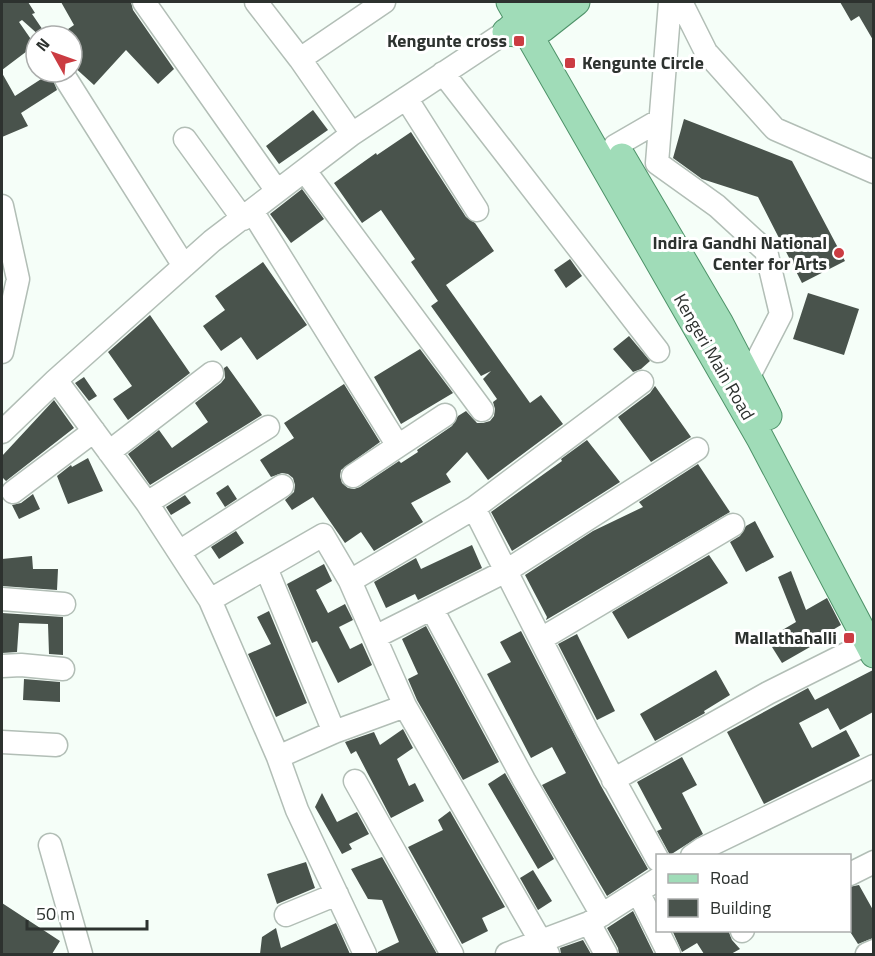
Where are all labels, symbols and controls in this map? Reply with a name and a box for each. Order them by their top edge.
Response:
north arrow [24,24,84,84]
place label: Kengunte cross [387,27,507,54]
text: N [30,32,55,56]
marker: Kengunte cross [512,34,526,48]
place label: Kengunte Circle [582,49,704,76]
marker: Kengunte Circle [563,56,577,70]
place label: Indira Gandhi National Center for Arts [652,229,827,277]
marker: Indira Gandhi National Center for Arts [832,246,846,260]
street label: Kengeri Main Road [667,289,762,425]
place label: Mallathahalli [734,624,837,651]
marker: Mallathahalli [842,631,856,645]
legend [656,854,851,932]
text: Road [710,864,749,891]
scale bar [27,893,147,931]
text: Building [710,894,771,921]
text: 50 m [36,900,75,927]

